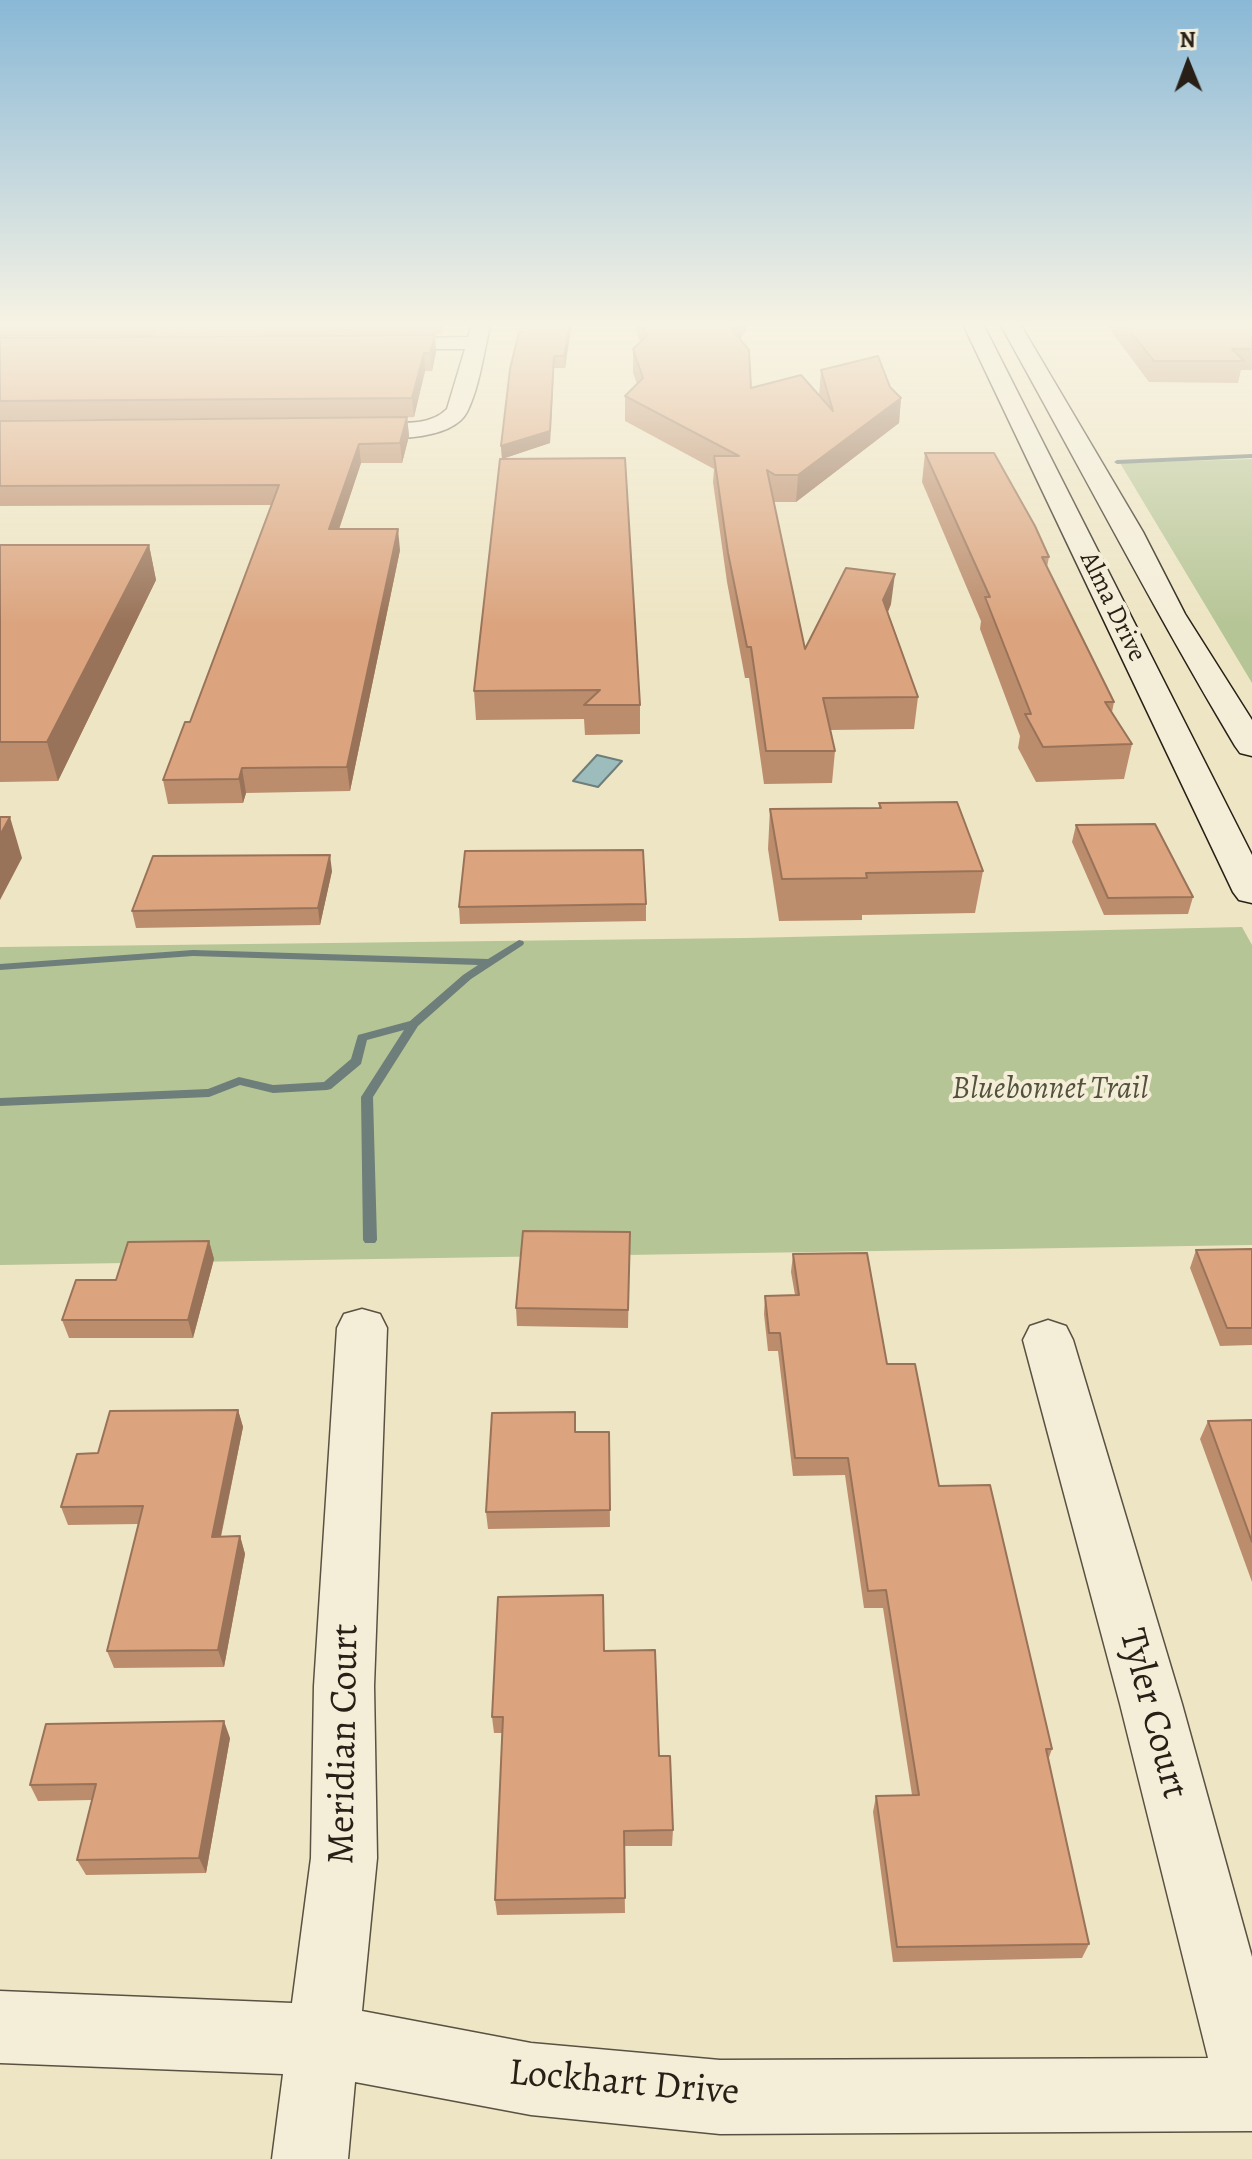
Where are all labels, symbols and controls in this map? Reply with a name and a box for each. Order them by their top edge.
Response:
north arrow [1148,24,1228,104]
text: N [1179,25,1196,55]
street label: Alma Drive [1072,547,1152,667]
park label: Bluebonnet Trail [952,1071,1148,1109]
street label: Meridian Court [320,1623,370,1865]
street label: Tyler Court [1107,1624,1197,1804]
street label: Lockhart Drive [507,2051,741,2117]

